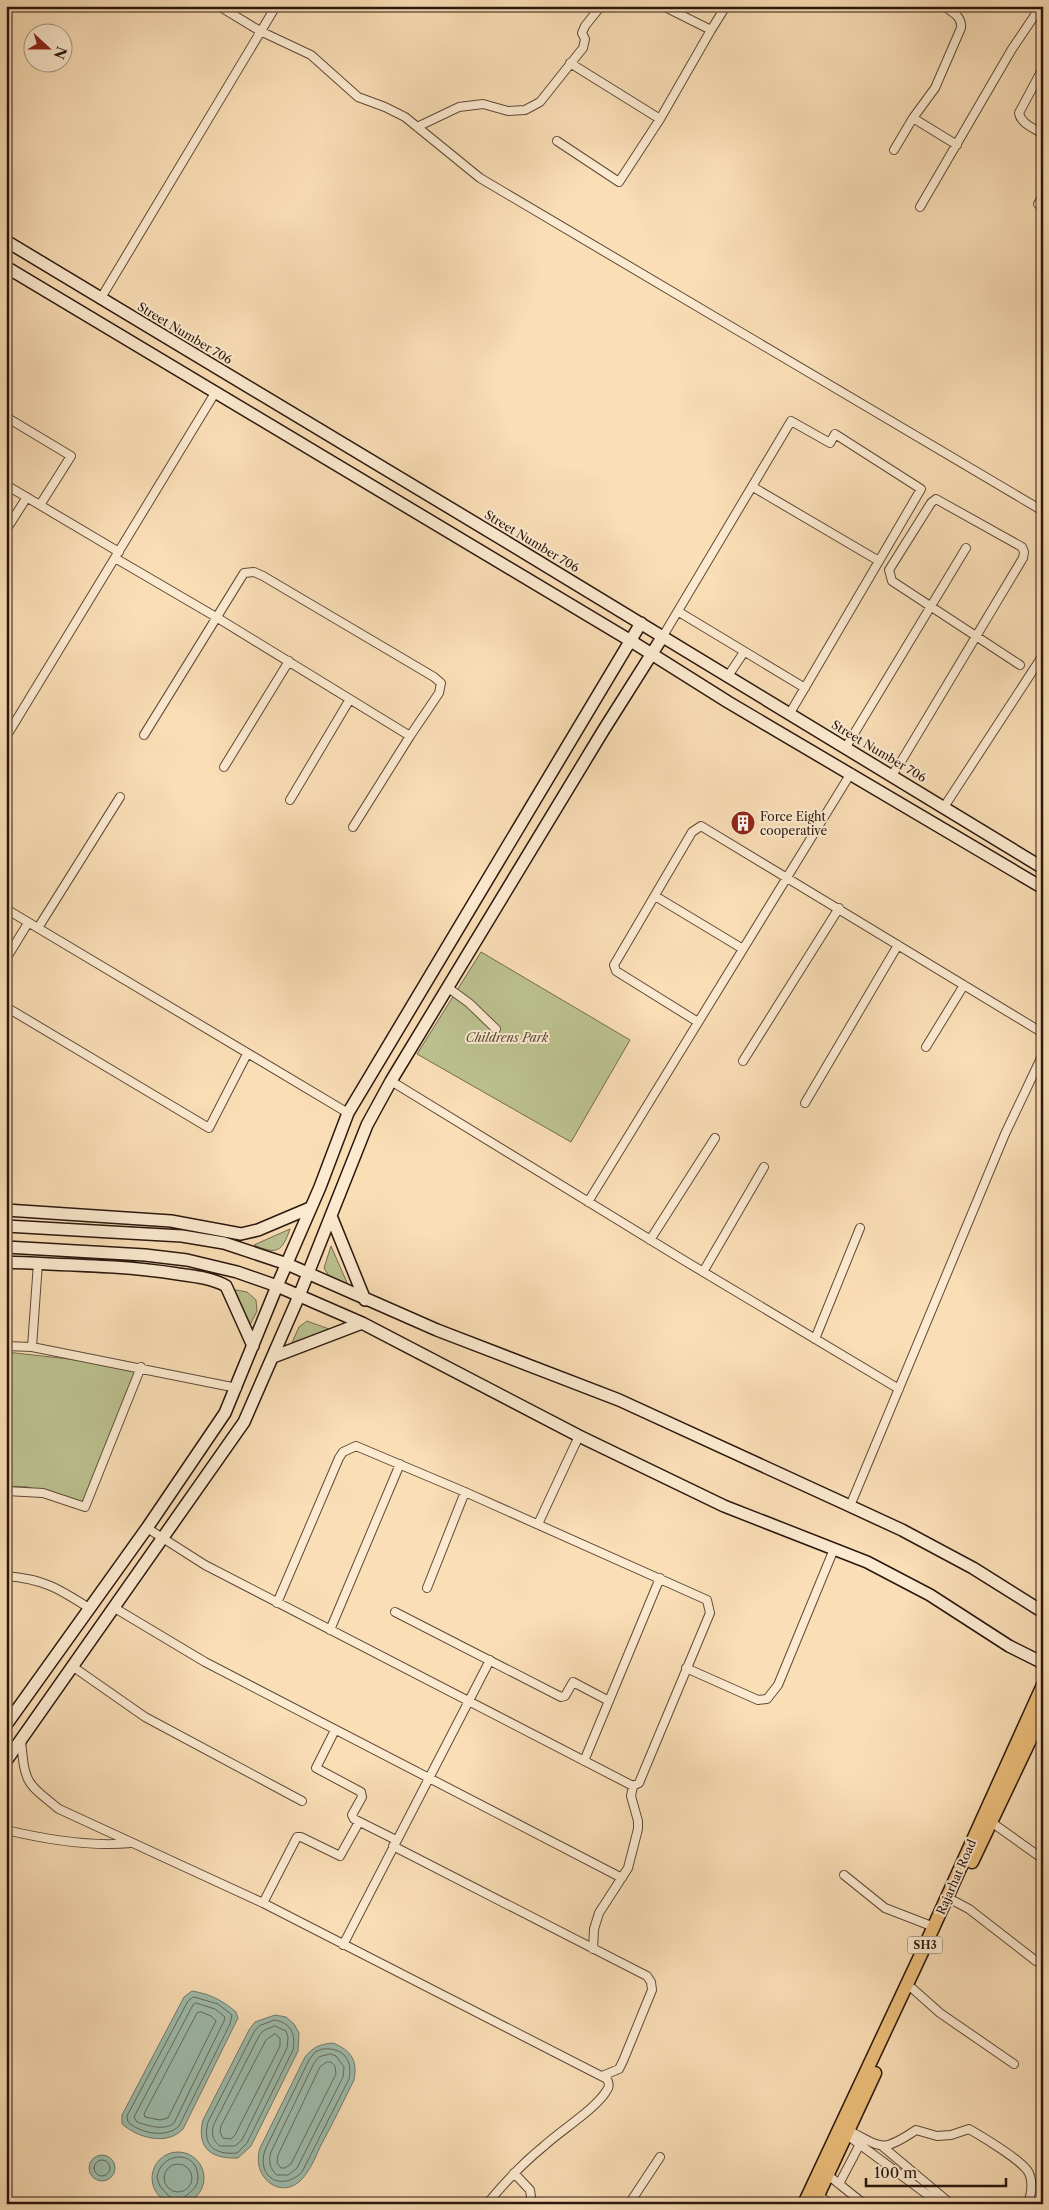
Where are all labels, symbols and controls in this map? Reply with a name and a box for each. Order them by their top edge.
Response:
north arrow [22,22,72,72]
text: N [50,44,71,62]
street label: Street Number 706 [135,299,235,367]
street label: Street Number 706 [482,507,582,575]
street label: Street Number 706 [829,717,929,785]
place label: Force Eight cooperative [760,809,827,838]
building icon: Force Eight cooperative [730,810,756,836]
park label: Childrens Park [466,1030,549,1045]
street label: Rajarhat Road [933,1836,980,1917]
road number: SH3 [908,1936,942,1954]
scale bar [866,2155,1006,2187]
text: 100 m [874,2163,917,2182]

